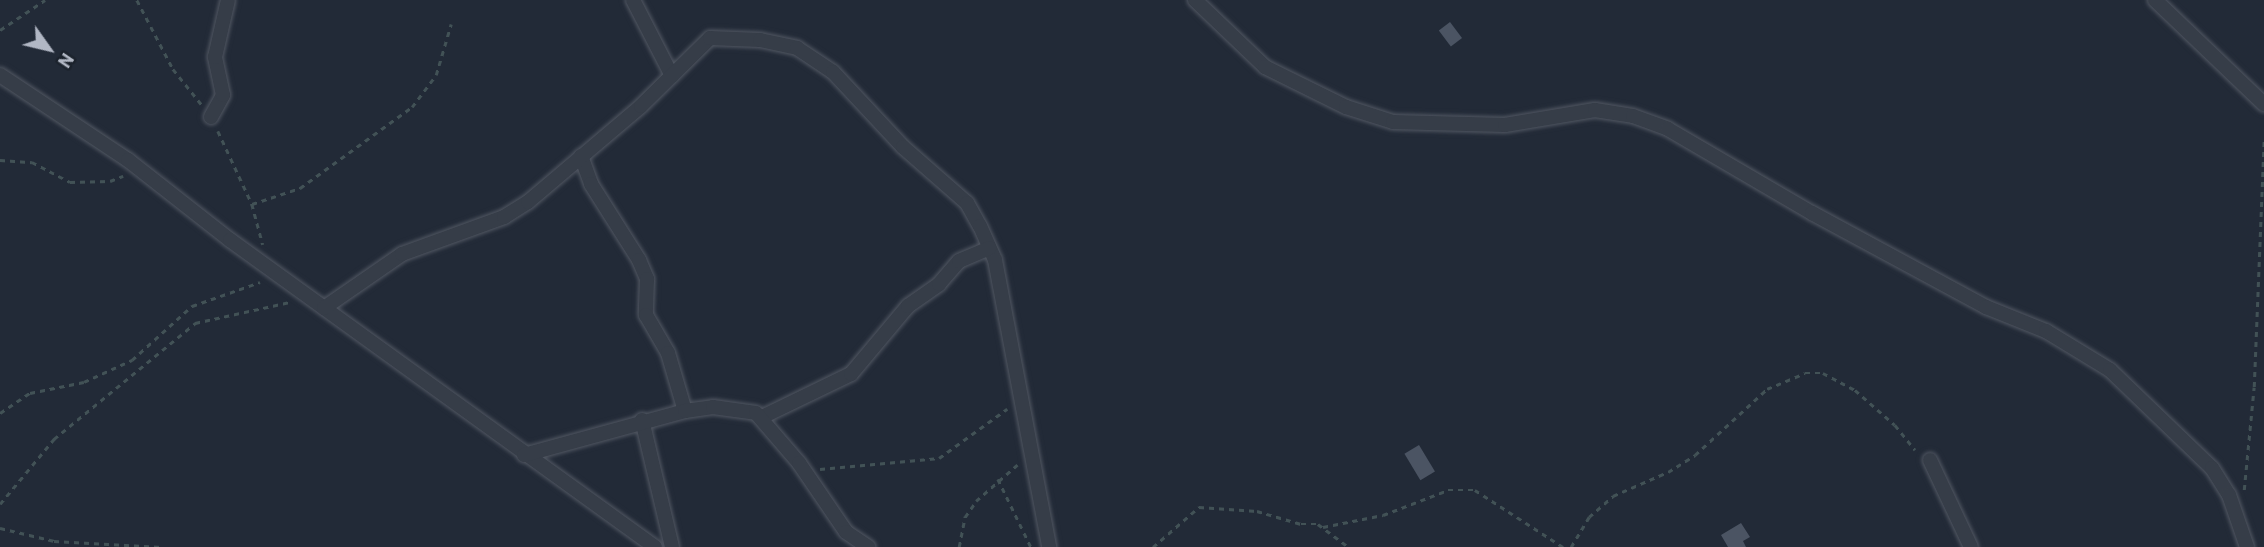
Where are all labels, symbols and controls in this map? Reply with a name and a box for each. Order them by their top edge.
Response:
north arrow [14,14,84,84]
text: N [54,49,80,73]

